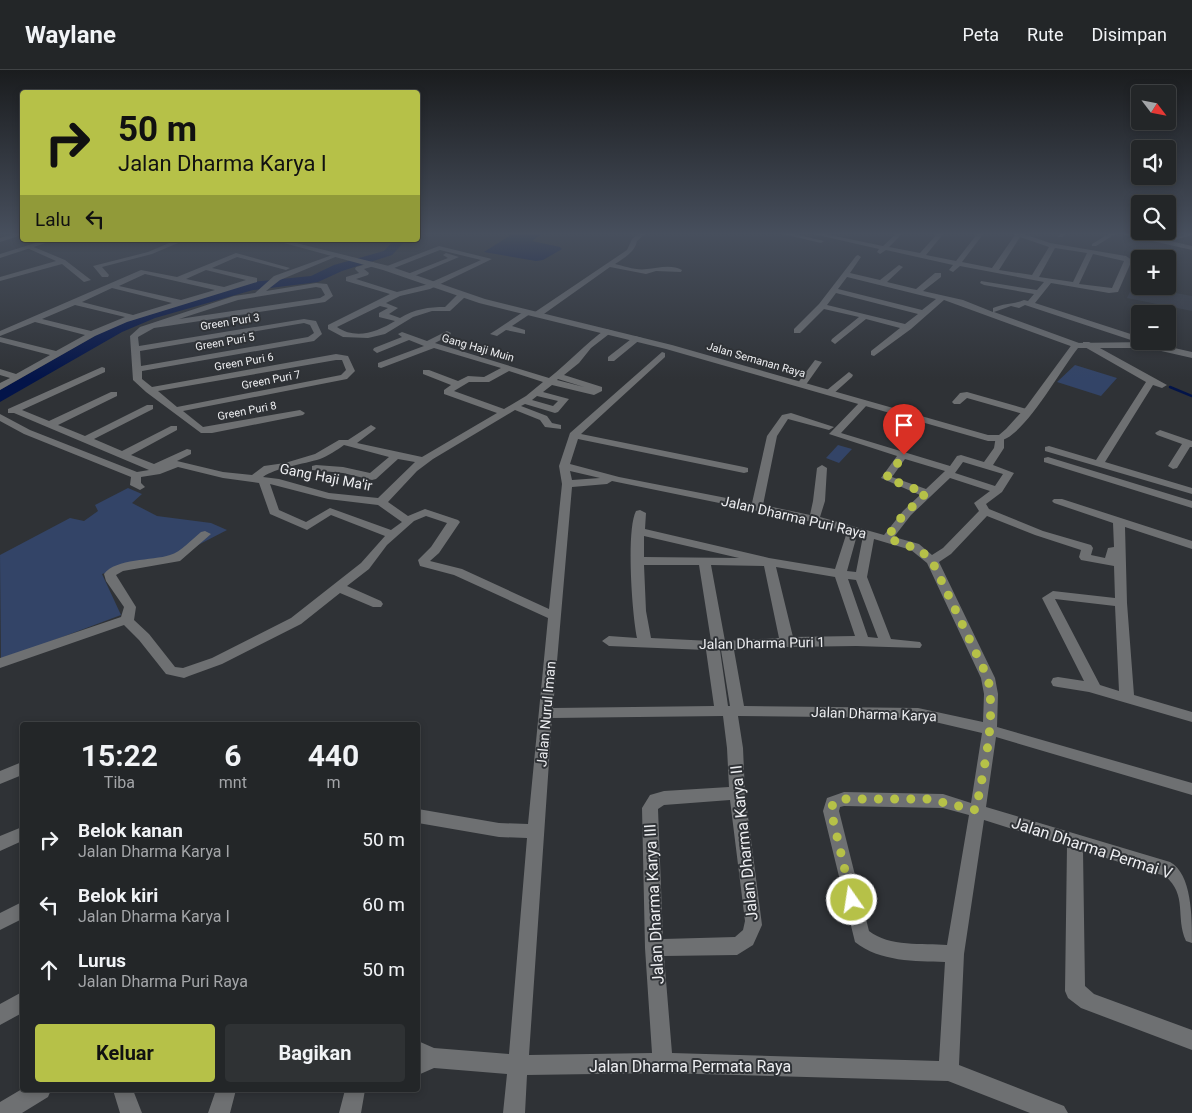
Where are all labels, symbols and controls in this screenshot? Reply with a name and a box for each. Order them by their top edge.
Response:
text: Waylane [25,21,116,49]
text: Peta [963,24,999,45]
text: Rute [1027,24,1064,45]
text: Disimpan [1092,24,1167,45]
north arrow [1131,85,1176,130]
map controls [1131,85,1176,350]
text: 50 m [118,109,197,150]
icon: right [35,110,100,175]
button: sound [1131,140,1176,185]
text: Jalan Dharma Karya I [118,151,327,176]
button: search [1131,195,1176,240]
icon: left [81,205,109,233]
text: Lalu [35,208,71,231]
button: + [1131,250,1176,295]
button: − [1131,305,1176,350]
street label: Green Puri 3 [199,311,261,333]
street label: Green Puri 5 [194,330,256,354]
street label: Gang Haji Muin [440,331,516,365]
street label: Jalan Semanan Raya [705,340,807,380]
street label: Green Puri 6 [213,350,275,374]
street label: Green Puri 7 [240,368,302,392]
street label: Green Puri 8 [216,399,278,423]
pin [883,404,925,455]
icon: arrive [890,411,918,439]
street label: Gang Haji Ma'ir [278,460,374,494]
street label: Jalan Dharma Puri Raya [720,492,868,542]
street label: Jalan Dharma Puri 1 [699,634,825,652]
street label: Jalan Nurul Iman [533,660,559,768]
street label: Jalan Dharma Karya [811,704,937,724]
text: 15:22 [81,738,158,773]
text: 6 [224,738,241,773]
text: 440 [308,738,359,773]
street label: Jalan Dharma Karya II [726,764,762,922]
text: Tiba [104,773,135,792]
text: mnt [219,773,247,792]
text: m [326,773,340,792]
street label: Jalan Dharma Permai V [1009,813,1175,883]
text: Belok kanan [78,819,183,842]
street label: Jalan Dharma Karya III [640,823,668,985]
icon: right [35,826,63,854]
text: 50 m [362,828,405,851]
text: Jalan Dharma Karya I [78,842,230,861]
position arrow [825,873,877,925]
text: Belok kiri [78,884,158,907]
icon: left [35,891,63,919]
text: 60 m [362,893,405,916]
text: Jalan Dharma Karya I [78,907,230,926]
text: Lurus [78,949,126,972]
icon: ahead [35,956,63,984]
text: 50 m [362,958,405,981]
text: Jalan Dharma Puri Raya [78,972,248,991]
button: Keluar [35,1024,215,1082]
button: Bagikan [225,1024,405,1082]
street label: Jalan Dharma Permata Raya [589,1057,791,1076]

